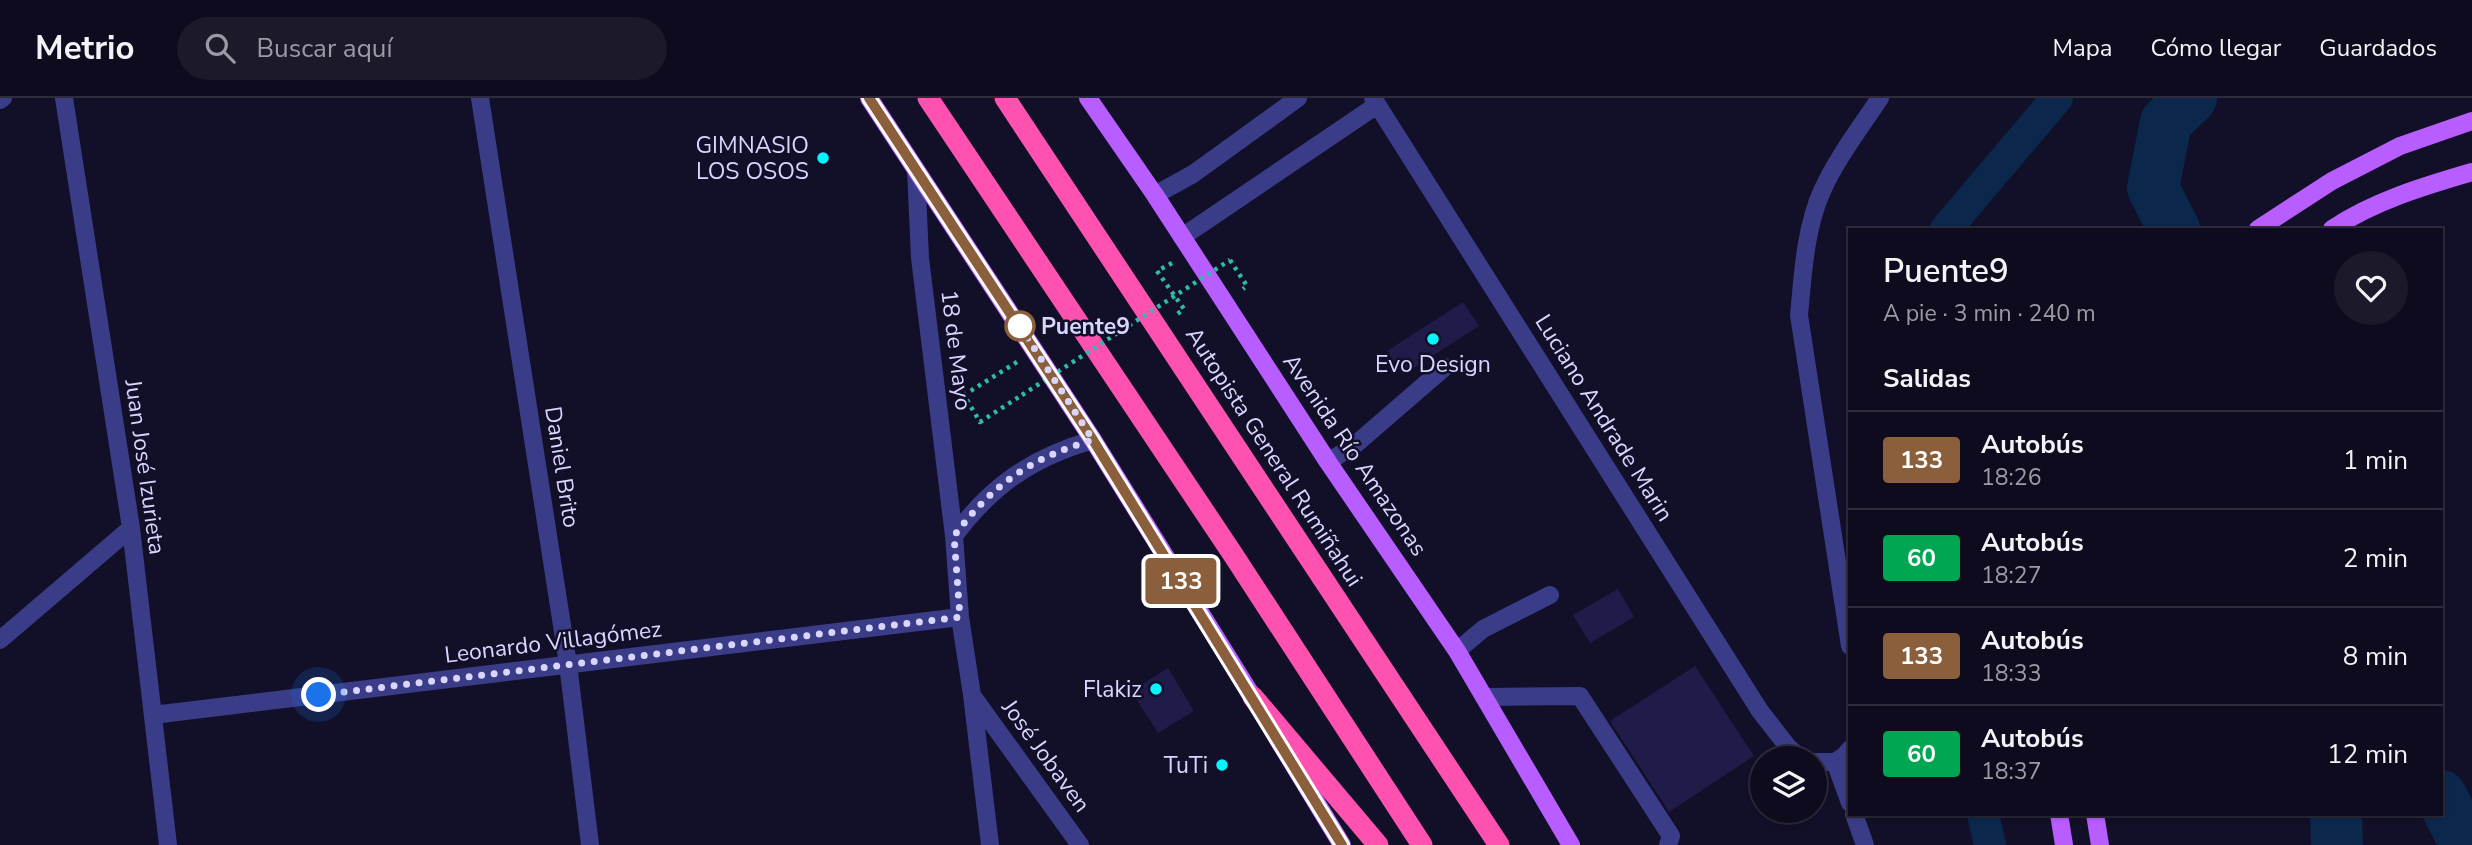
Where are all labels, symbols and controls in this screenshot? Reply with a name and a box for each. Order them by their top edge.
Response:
search box [177,17,667,80]
text: Metrio [35,26,135,71]
icon: search [201,29,239,67]
text: Buscar aquí [257,31,392,66]
text: Mapa [2052,32,2112,64]
text: Cómo llegar [2150,32,2281,64]
text: Guardados [2319,32,2437,64]
place label: GIMNASIO LOS OSOS [695,130,809,187]
marker: GIMNASIO LOS OSOS [815,150,831,166]
text: Puente9 [1883,249,2009,294]
button: heart [2334,251,2408,325]
street label: 18 de Mayo [933,288,979,412]
text: A pie · 3 min · 240 m [1883,298,2096,329]
street label: Luciano Andrade Marin [1528,309,1680,527]
marker: Puente9 [1005,311,1035,341]
place label: Puente9 [1041,311,1130,342]
street label: Autopista General Rumiñahui [1178,321,1370,593]
marker: Evo Design [1425,331,1441,347]
street label: Avenida Río Amazonas [1276,348,1434,562]
place label: Evo Design [1375,349,1491,380]
text: Salidas [1883,361,1971,396]
street label: Juan José Izurieta [117,376,173,557]
street label: Daniel Brito [537,404,587,530]
text: Autobús [1981,427,2084,462]
text: 1 min [2343,443,2408,478]
text: 133 [1900,444,1943,476]
text: 18:26 [1981,462,2041,493]
text: Autobús [1981,525,2084,560]
text: 2 min [2343,541,2408,576]
text: 60 [1907,542,1936,574]
line badge: 133 [1141,558,1221,604]
text: 18:27 [1981,560,2041,591]
text: 133 [1159,565,1203,597]
street label: Leonardo Villagómez [443,613,663,671]
text: Autobús [1981,623,2084,658]
text: 8 min [2343,639,2408,674]
text: 133 [1900,640,1943,672]
text: 18:33 [1981,658,2041,689]
place label: Flakiz [1083,674,1142,705]
your location [301,677,336,712]
marker: Flakiz [1148,681,1164,697]
street label: José Jobaven [994,693,1097,819]
text: Autobús [1981,721,2084,756]
text: 12 min [2327,737,2408,772]
text: 60 [1907,738,1936,770]
map controls [1750,746,1827,823]
button: layers [1750,746,1827,823]
place label: TuTi [1164,750,1208,781]
text: 18:37 [1981,756,2041,787]
marker: TuTi [1214,757,1230,773]

